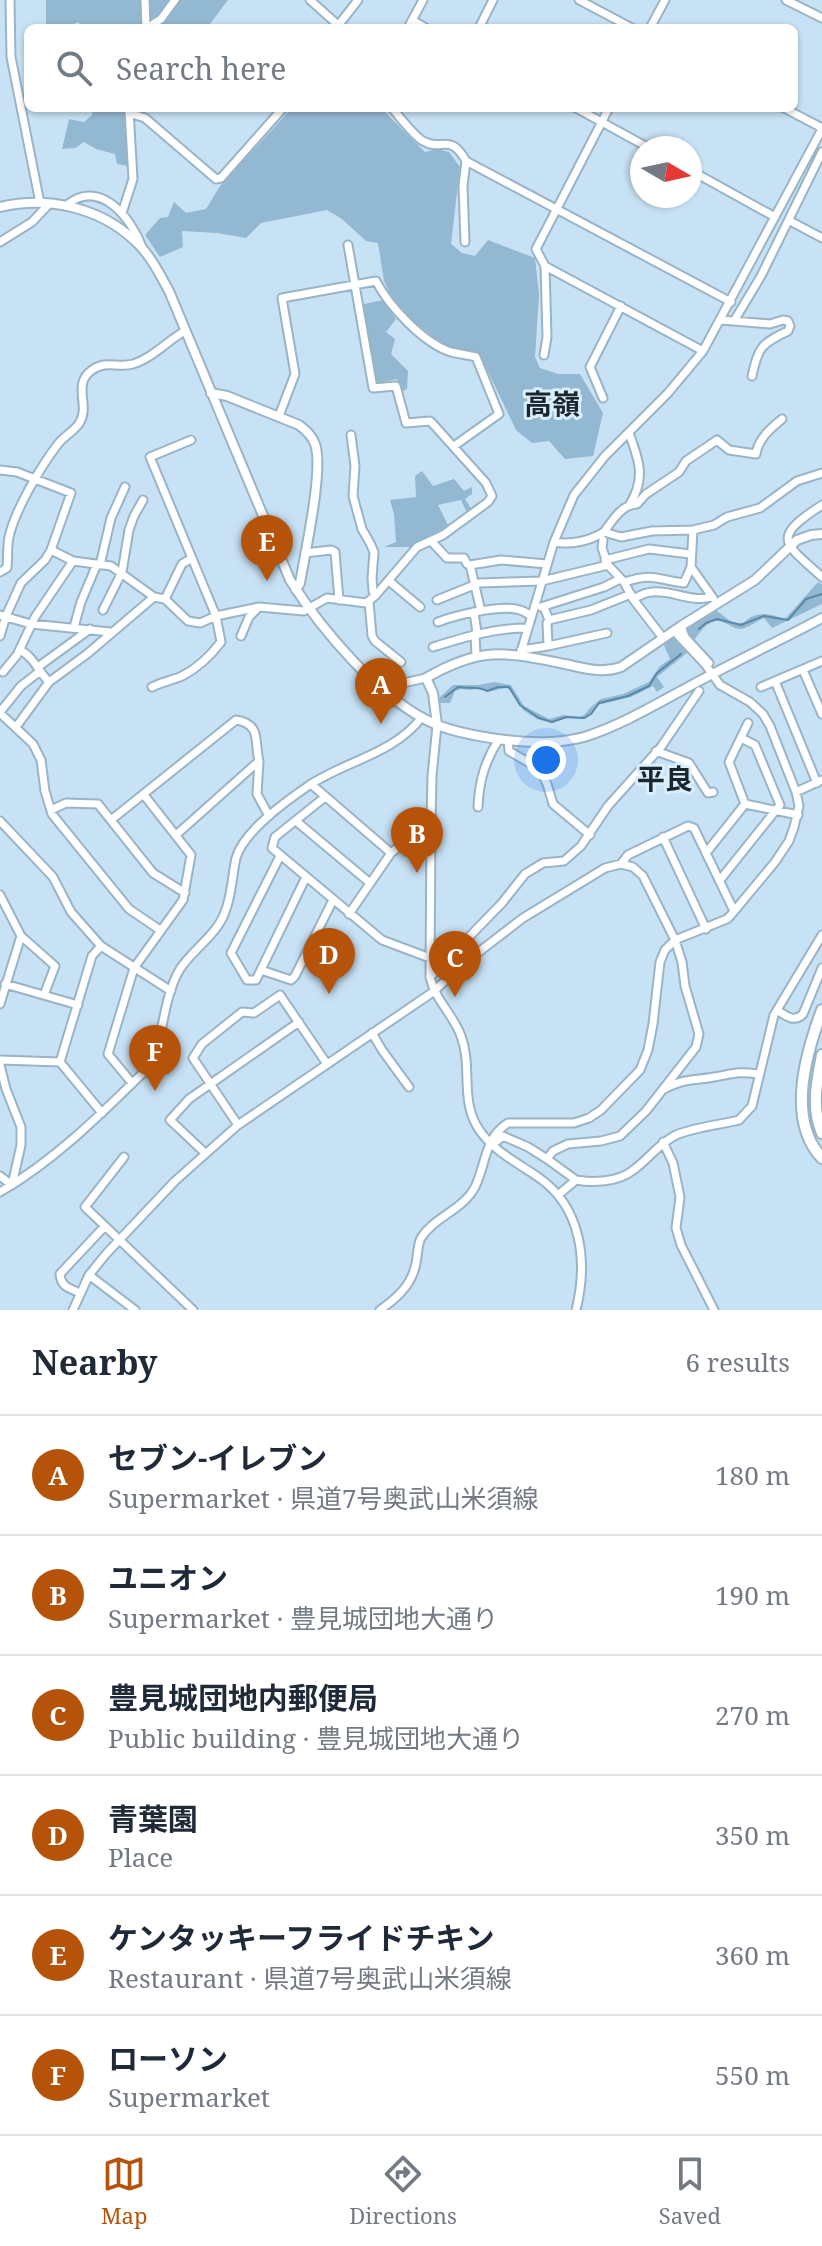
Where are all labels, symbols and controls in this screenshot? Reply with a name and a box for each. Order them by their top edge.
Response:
search box [24,24,798,112]
icon: search [52,46,96,90]
text: Search here [116,48,286,89]
north arrow [630,136,702,208]
district label: 高嶺 [524,384,580,422]
pin: E [241,515,293,581]
pin: A [355,658,407,724]
your location [526,740,566,780]
district label: 平良 [637,759,693,797]
pin: B [391,807,443,873]
pin: D [303,928,355,994]
pin: C [429,931,481,997]
pin: F [129,1025,181,1091]
text: Nearby [32,1339,158,1385]
text: 6 results [685,1344,790,1380]
text: セブン-イレブン [108,1437,327,1478]
text: A [48,1457,68,1493]
text: 180 m [715,1457,790,1493]
text: Supermarket · 県道7号奥武山米須線 [108,1480,539,1516]
text: ユニオン [108,1557,228,1598]
text: B [49,1577,67,1613]
text: 190 m [715,1577,790,1613]
text: Supermarket · 豊見城団地大通り [108,1600,498,1636]
text: 豊見城団地内郵便局 [108,1677,378,1718]
text: C [49,1697,67,1733]
text: 270 m [715,1697,790,1733]
text: Public building · 豊見城団地大通り [108,1720,524,1756]
text: 青葉園 [108,1798,198,1839]
text: D [48,1817,68,1853]
text: 350 m [715,1817,790,1853]
text: Place [108,1839,173,1875]
text: ケンタッキーフライドチキン [108,1917,494,1958]
text: E [50,1937,66,1973]
text: 360 m [715,1937,790,1973]
text: Restaurant · 県道7号奥武山米須線 [108,1960,512,1996]
text: ローソン [108,2038,228,2079]
text: F [50,2057,66,2093]
text: 550 m [715,2057,790,2093]
text: Supermarket [108,2079,270,2115]
tab: Map [101,2152,147,2230]
tab: Directions [349,2152,457,2230]
tab: Saved [659,2152,721,2230]

